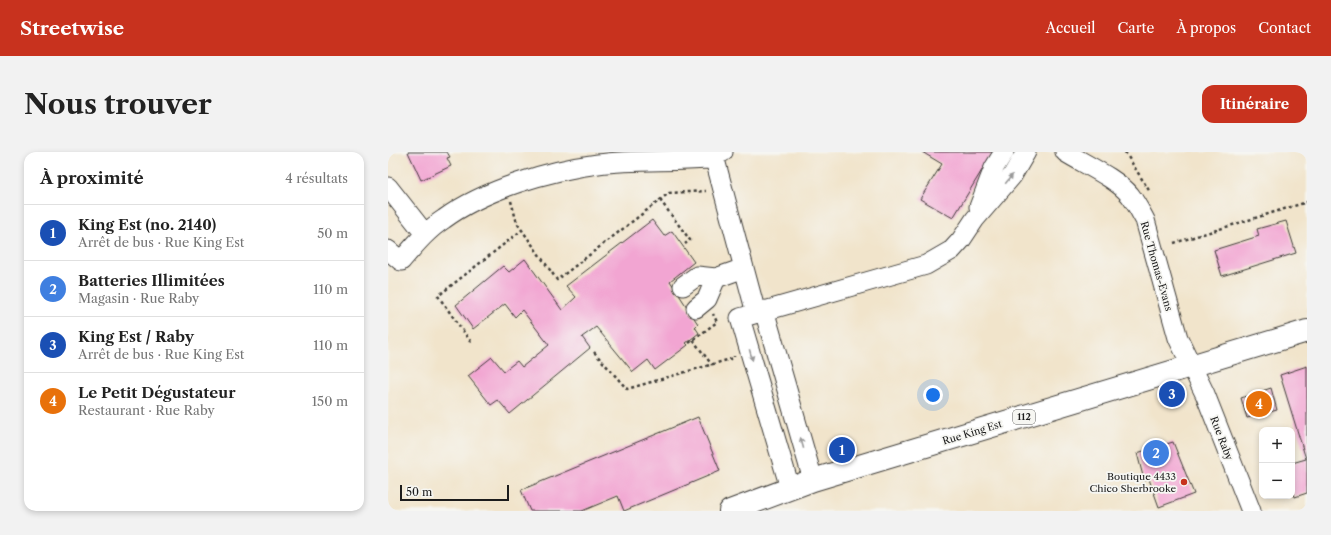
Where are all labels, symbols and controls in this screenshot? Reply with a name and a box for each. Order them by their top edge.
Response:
text: Streetwise [20,17,124,40]
text: Accueil [1046,19,1096,37]
text: Carte [1118,19,1154,37]
text: À propos [1176,19,1236,37]
text: Contact [1258,19,1311,37]
button: Itinéraire [1202,85,1307,123]
text: Nous trouver [24,87,212,121]
text: À proximité [40,168,144,188]
text: 4 résultats [285,170,348,186]
one-way arrow [1005,174,1014,185]
text: King Est (no. 2140) [78,215,216,234]
street label: Rue Thomas-Evans [1137,220,1176,312]
text: 1 [50,225,56,241]
text: 50 m [317,225,348,241]
text: Arrêt de bus · Rue King Est [78,234,244,250]
text: Batteries Illimitées [78,271,225,290]
text: 2 [49,281,57,297]
text: 110 m [313,281,348,297]
text: Magasin · Rue Raby [78,290,199,306]
text: King Est / Raby [78,327,194,346]
text: 3 [49,337,57,353]
text: 110 m [313,337,348,353]
text: Arrêt de bus · Rue King Est [78,346,244,362]
one-way arrow [748,350,754,362]
pin: 3 [1159,379,1185,409]
text: Le Petit Dégustateur [78,383,236,402]
your location [923,385,943,405]
pin: 4 [1246,389,1272,419]
text: 4 [49,393,57,409]
text: 150 m [312,393,348,409]
text: Restaurant · Rue Raby [78,402,215,418]
road number: 112 [1013,410,1035,424]
street label: Rue Raby [1207,415,1236,462]
street label: Rue King Est [941,417,1004,448]
map controls [1259,427,1295,499]
button: + [1259,427,1295,463]
pin: 1 [829,435,855,465]
one-way arrow [799,436,805,448]
pin: 2 [1143,438,1169,468]
button: − [1259,463,1295,499]
place label: Boutique 4433 Chico Sherbrooke [1090,470,1176,495]
marker: Boutique 4433 Chico Sherbrooke [1179,477,1189,487]
scale bar [400,483,509,502]
text: 50 m [406,485,432,499]

